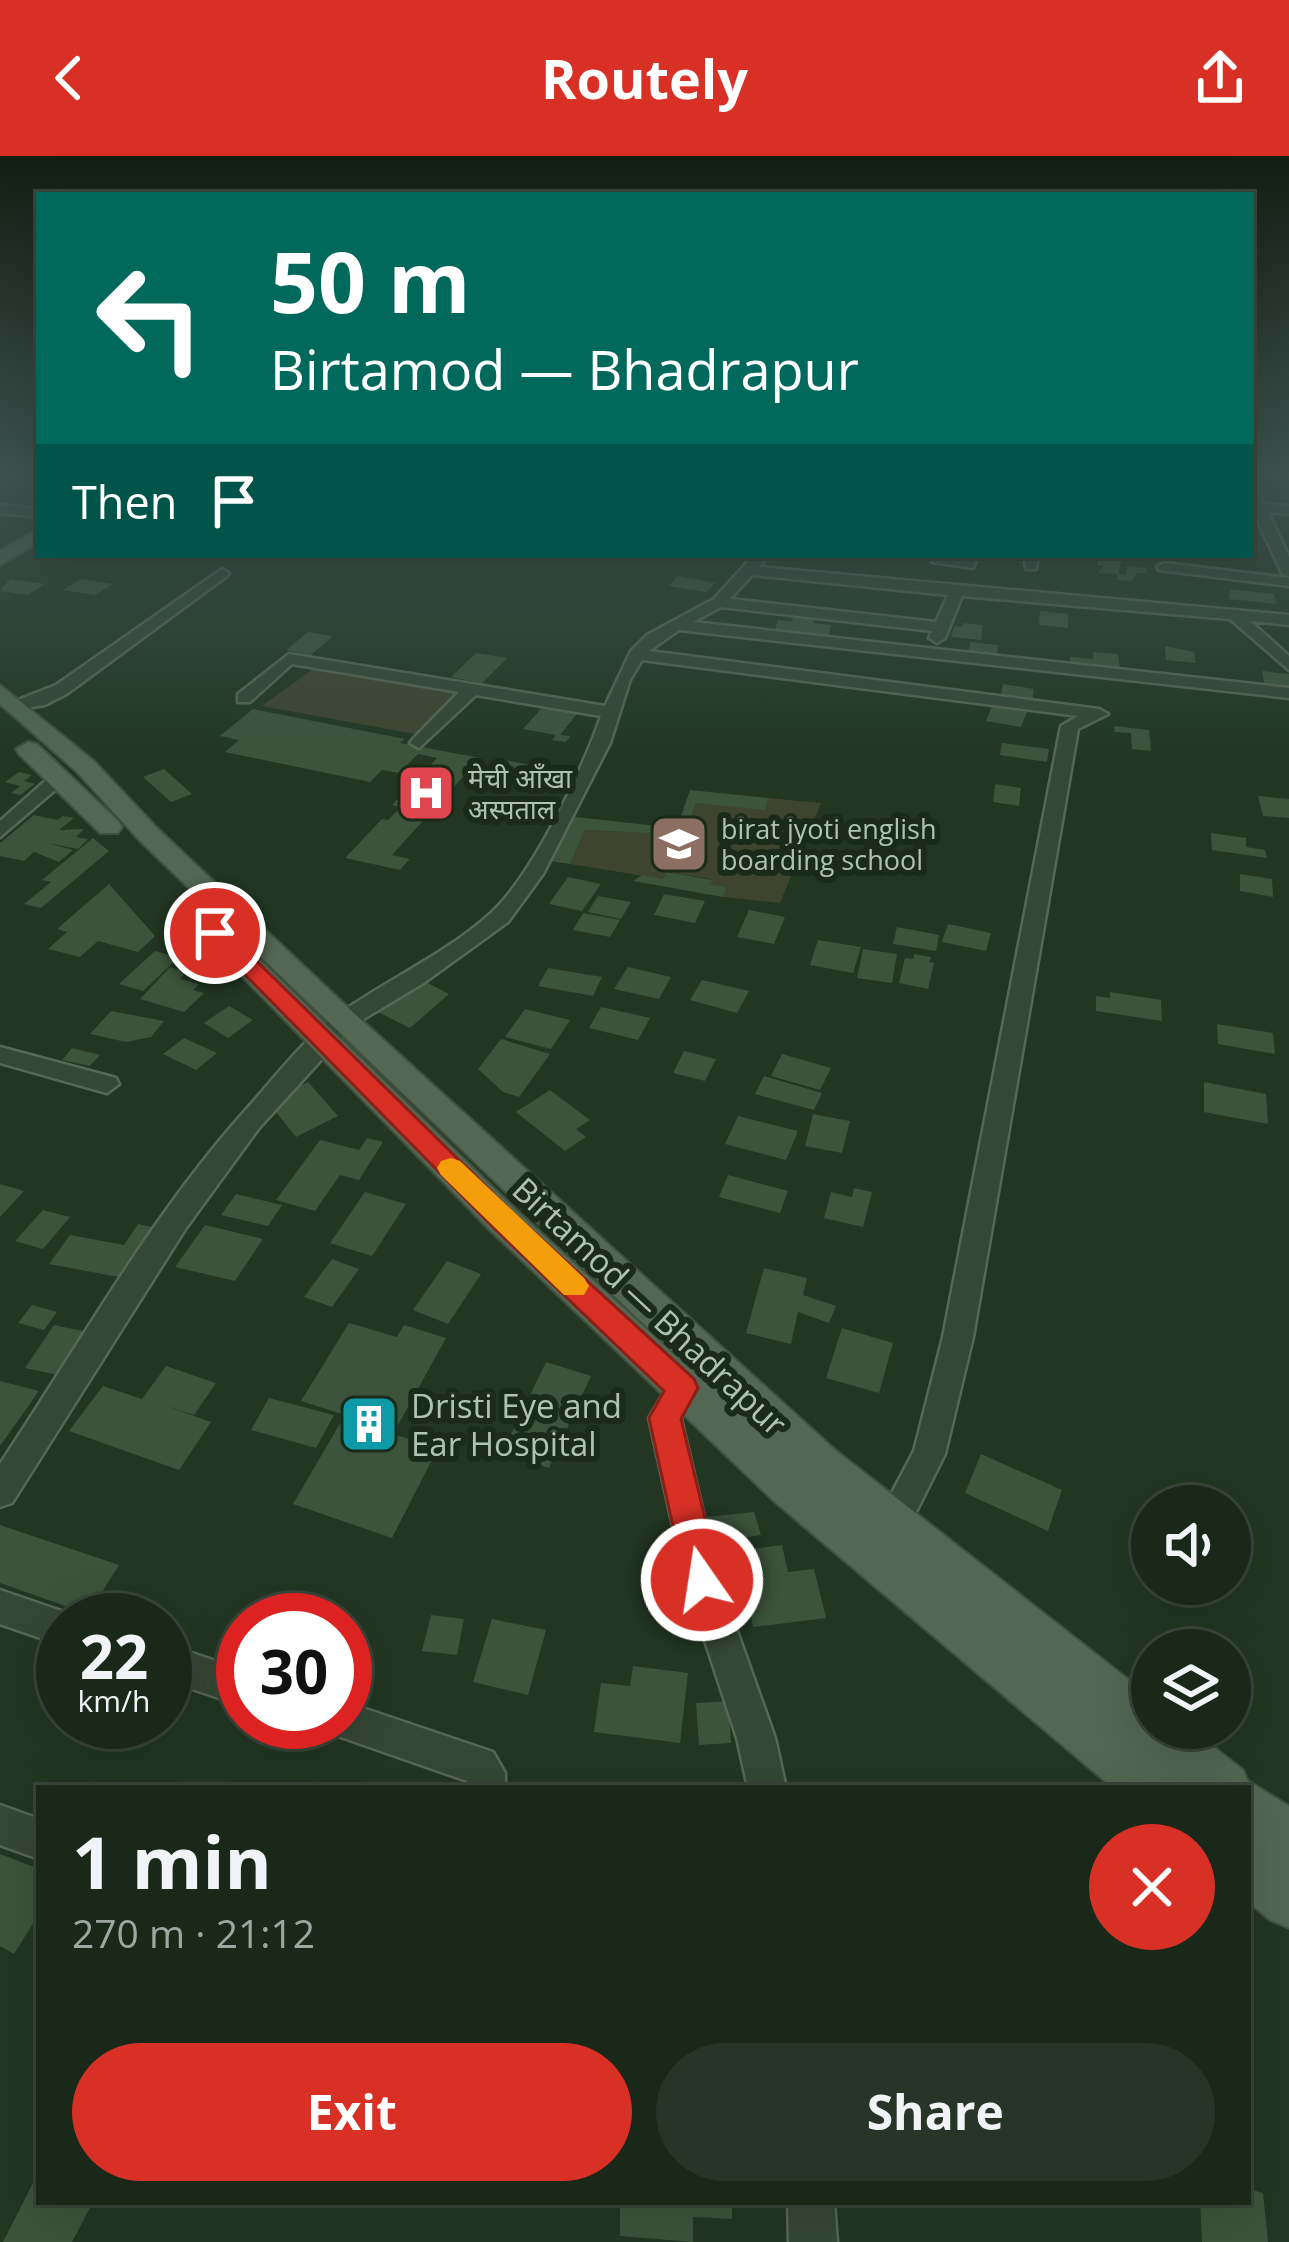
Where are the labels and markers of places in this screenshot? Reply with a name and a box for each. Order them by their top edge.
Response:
place label: मेची आँखा अस्पताल [468,759,573,827]
hospital icon: मेची आँखा अस्पताल [395,762,457,824]
place label: birat jyoti english boarding school [721,810,937,878]
school or university icon: birat jyoti english boarding school [648,813,710,875]
pin [164,882,266,984]
place label: Dristi Eye and Ear Hospital [411,1383,622,1466]
building icon: Dristi Eye and Ear Hospital [338,1393,400,1455]

